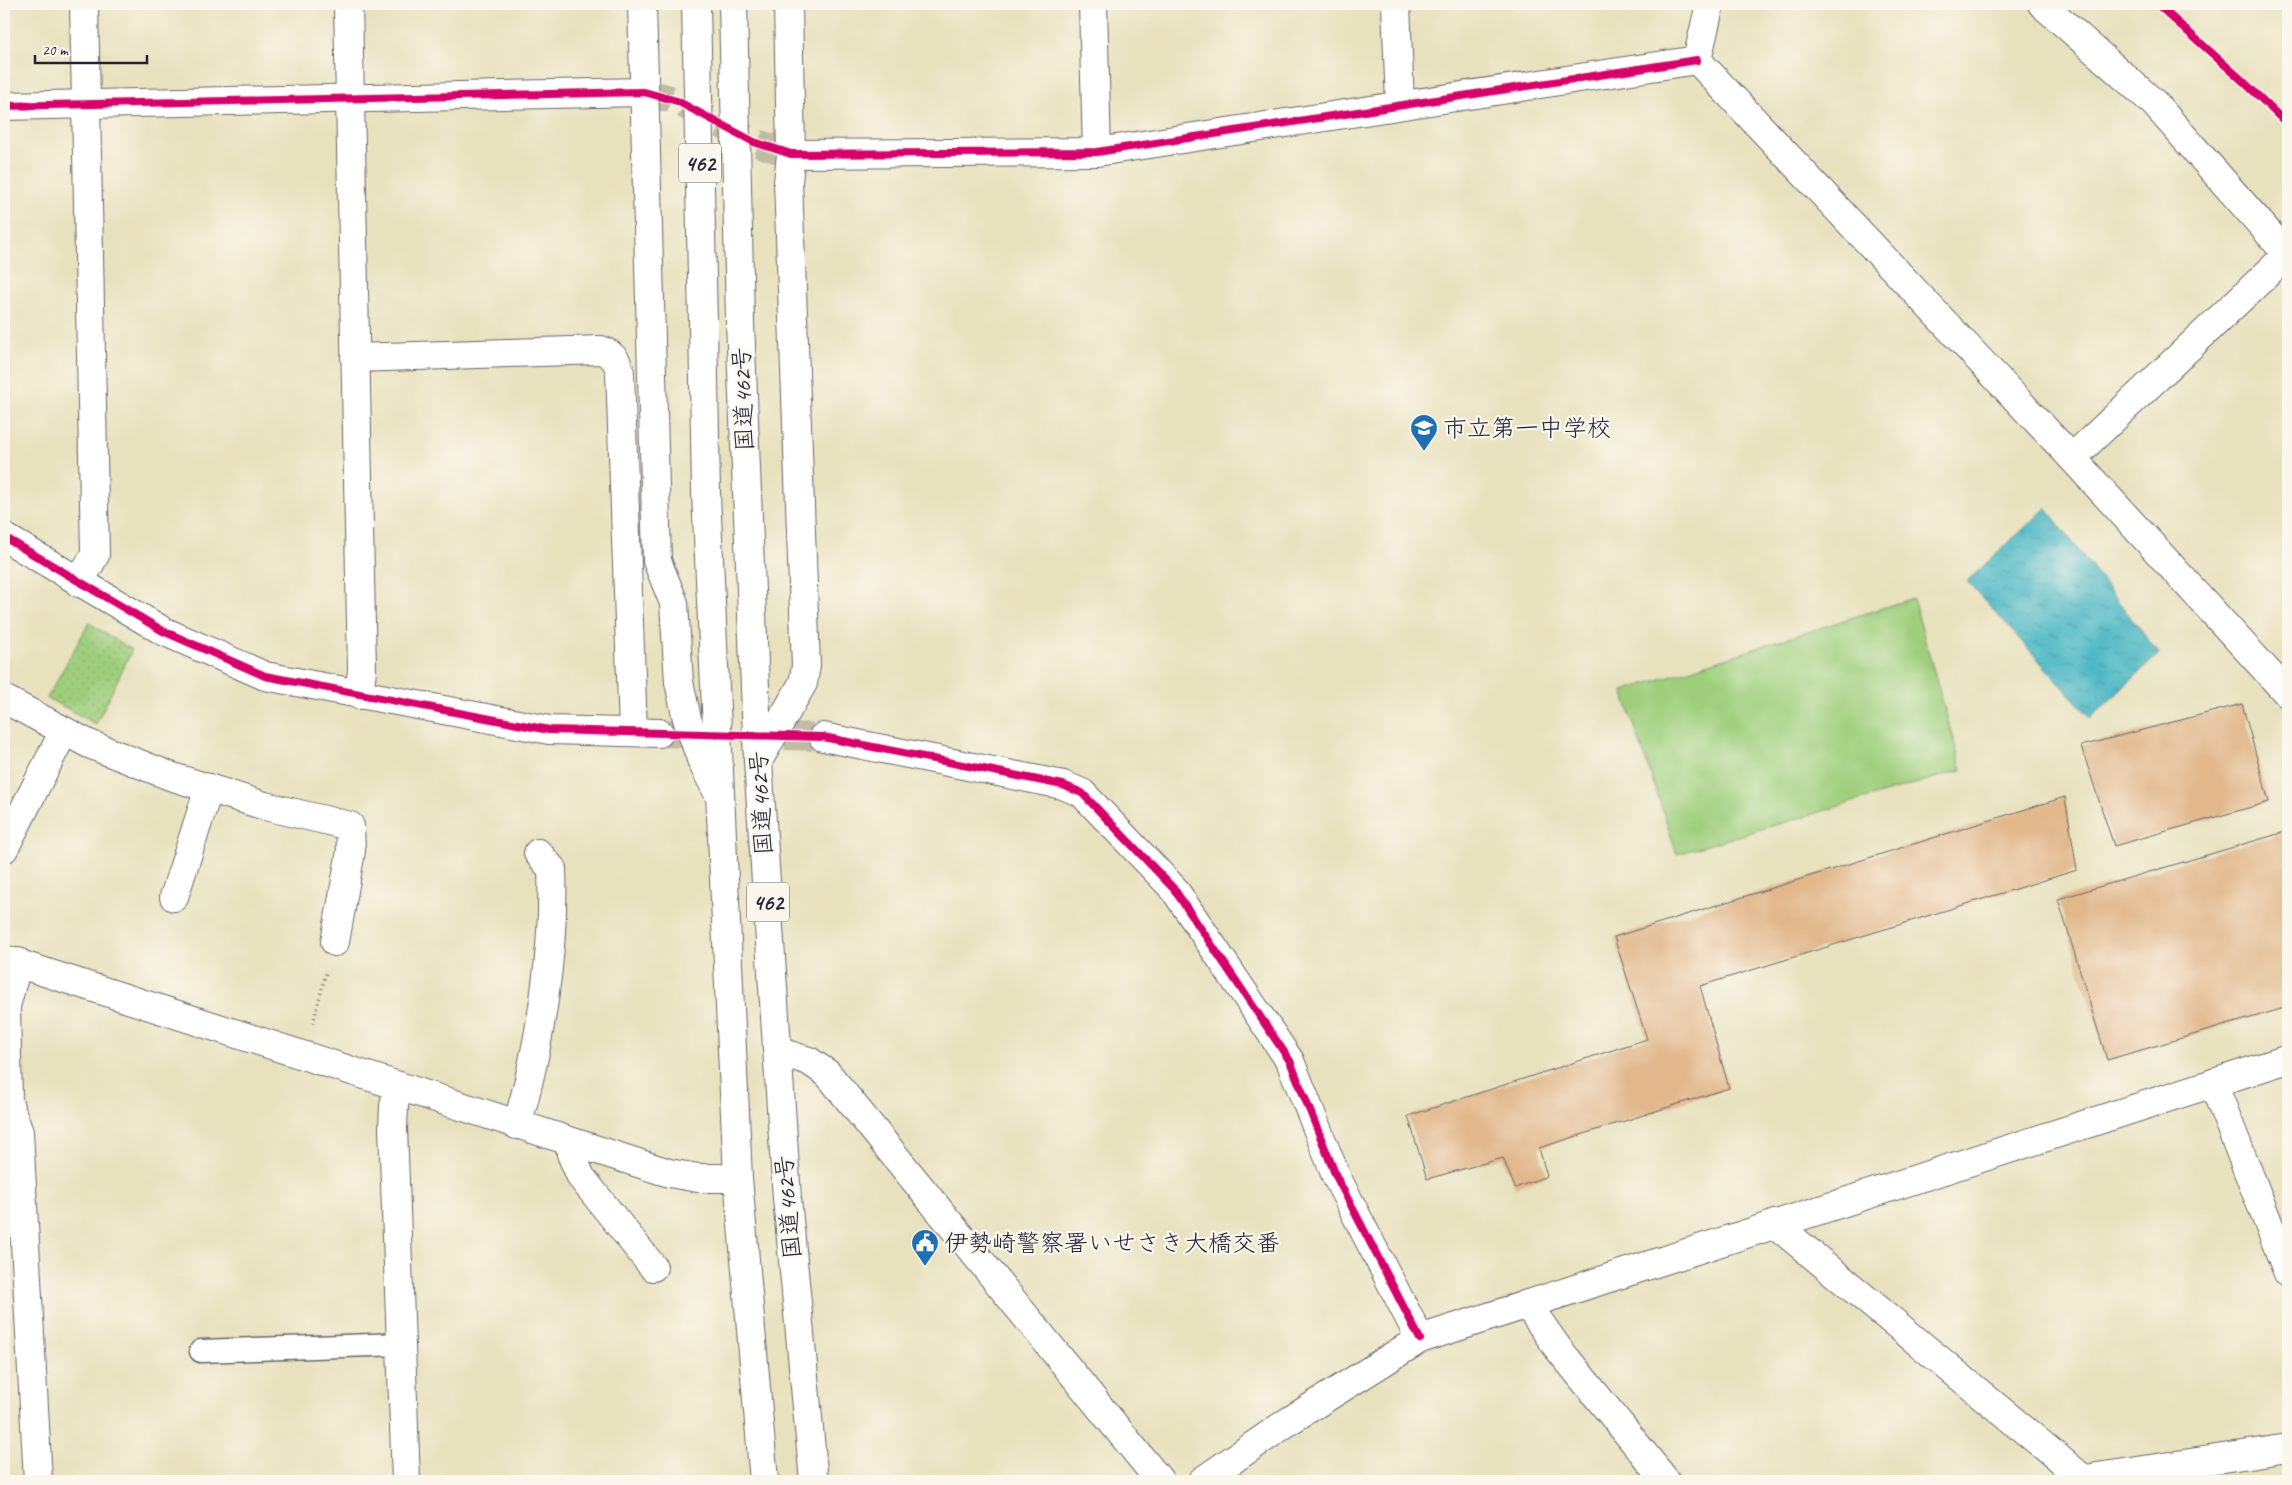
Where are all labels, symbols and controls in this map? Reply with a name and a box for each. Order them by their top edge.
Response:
scale bar [35,32,148,64]
text: 20 m [42,41,69,60]
road number: 462 [679,144,721,182]
street label: 国道462号 [726,346,760,452]
school or university icon: 市立第一中学校 [1409,413,1439,452]
place label: 市立第一中学校 [1443,413,1611,443]
street label: 国道462号 [743,750,779,856]
road number: 462 [747,882,789,922]
street label: 国道462号 [769,1154,807,1260]
public building icon: 伊勢崎警察署いせさき大橋交番 [910,1228,940,1267]
place label: 伊勢崎警察署いせさき大橋交番 [944,1228,1280,1258]

